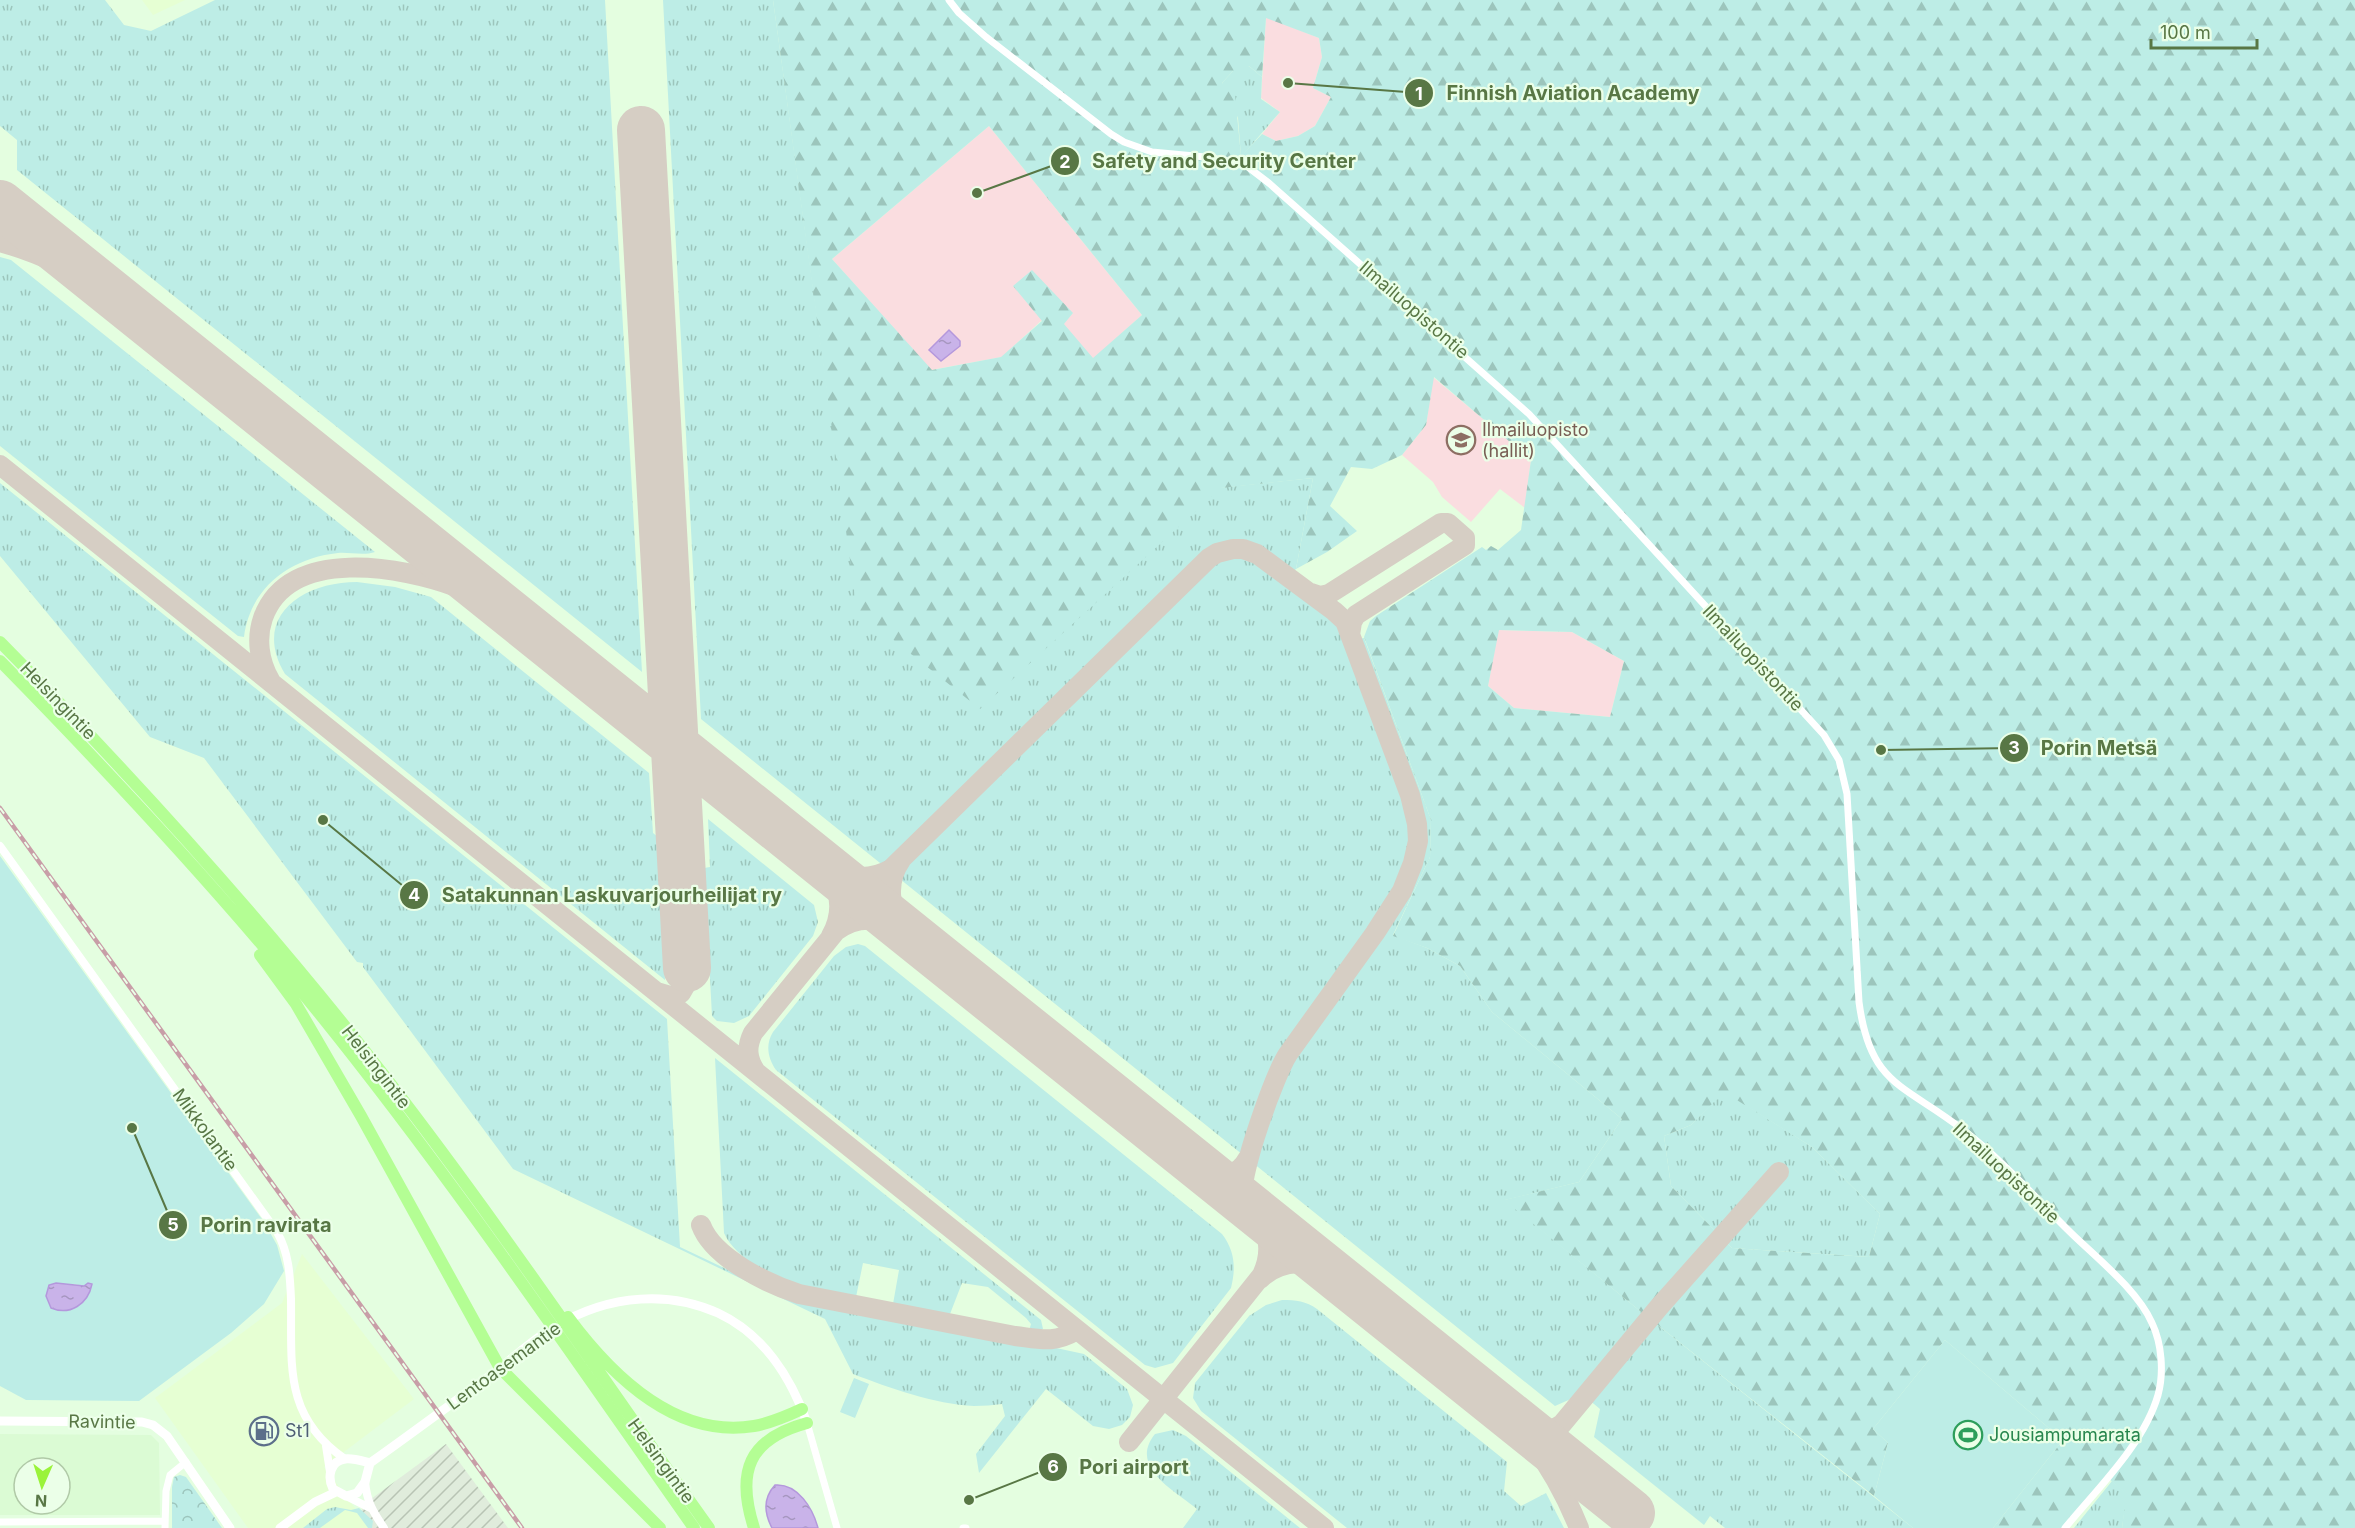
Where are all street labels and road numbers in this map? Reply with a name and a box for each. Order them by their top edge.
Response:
street label: Ilmailuopistontie [1355,256,1473,363]
street label: Ilmailuopistontie [1699,600,1808,715]
street label: Helsingintie [16,658,100,744]
street label: Helsingintie [337,1021,415,1112]
street label: Mikkolantie [169,1084,242,1175]
street label: Ilmailuopistontie [1949,1118,2064,1227]
street label: Lentoasemantie [443,1317,565,1414]
street label: Ravintie [68,1410,136,1433]
street label: Helsingintie [624,1414,699,1507]

